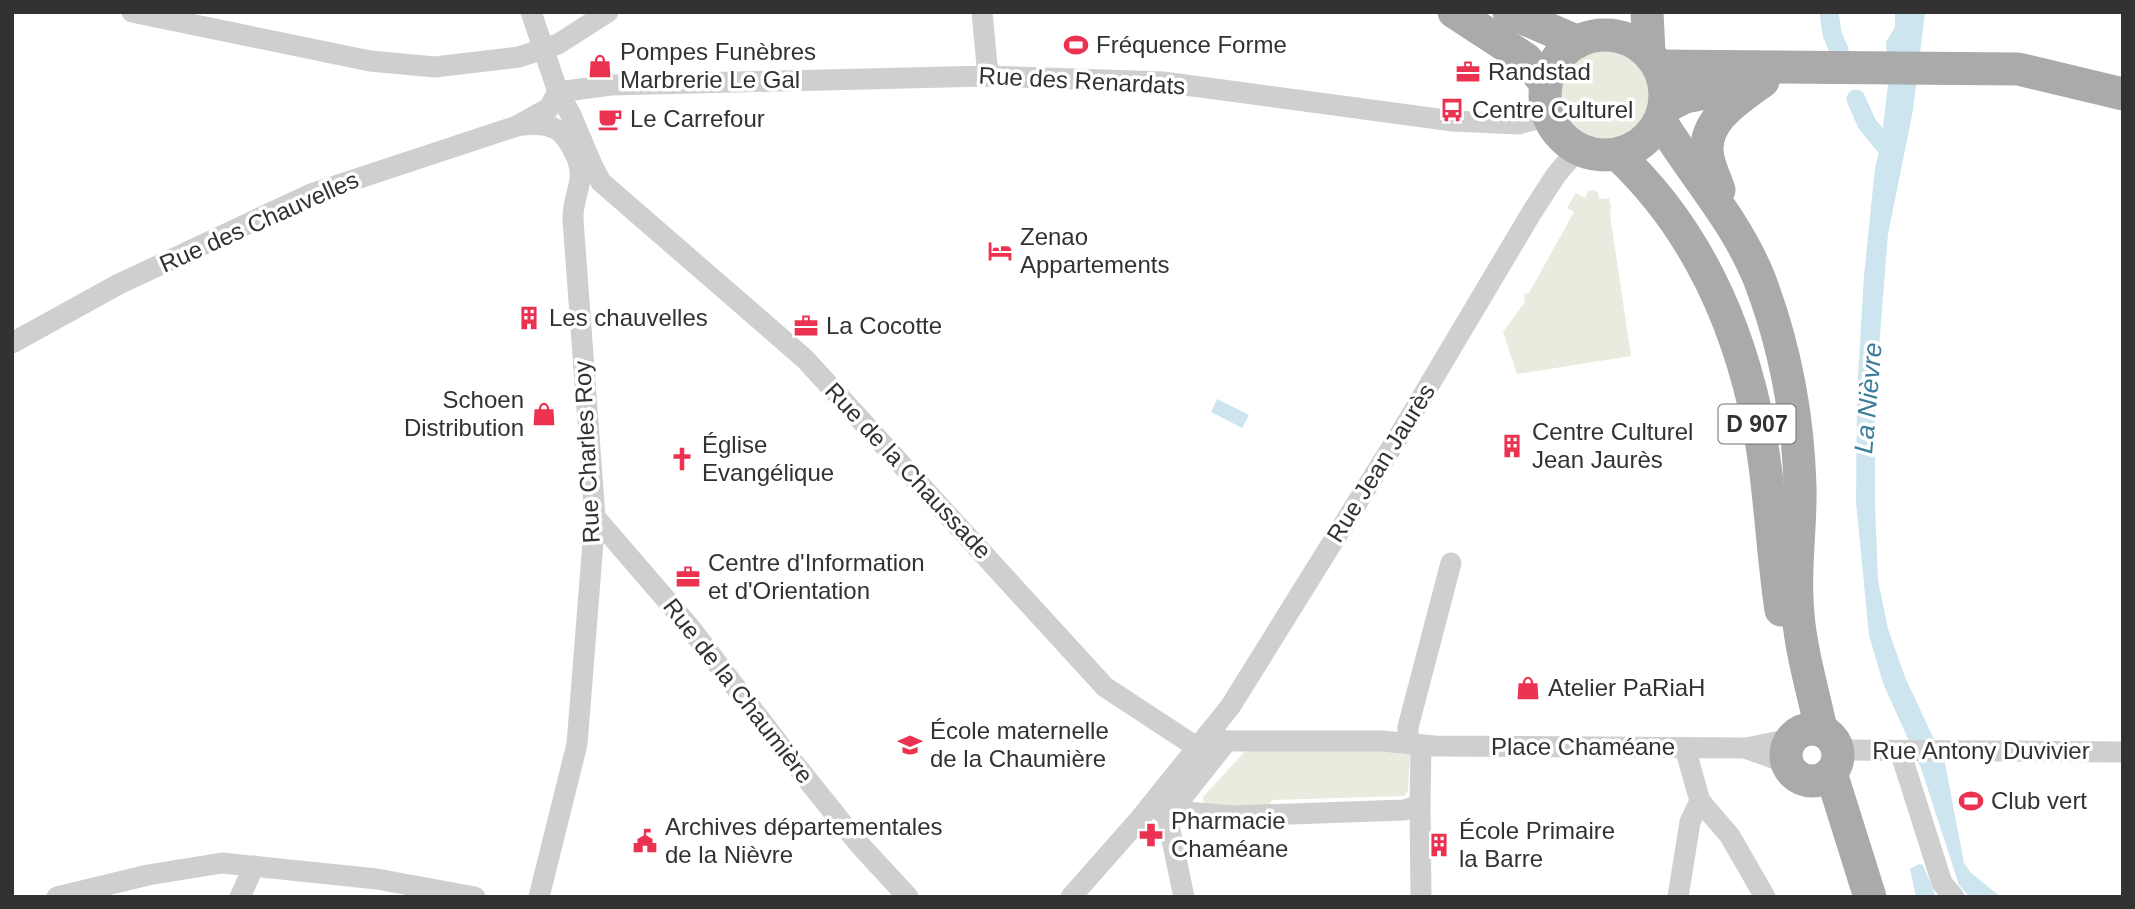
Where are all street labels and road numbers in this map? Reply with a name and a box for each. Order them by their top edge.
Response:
street label: Rue des Renardats [978,62,1186,99]
street label: Rue des Chauvelles [155,166,362,278]
street label: Rue Charles Roy [568,360,605,544]
street label: Rue de la Chaussade [820,377,997,564]
street label: Rue Jean Jaurès [1321,379,1440,547]
road number: D 907 [1718,404,1796,444]
street label: Rue de la Chaumière [658,593,819,788]
street label: Place Chaméane [1491,733,1675,760]
street label: Rue Antony Duvivier [1872,737,2090,764]

